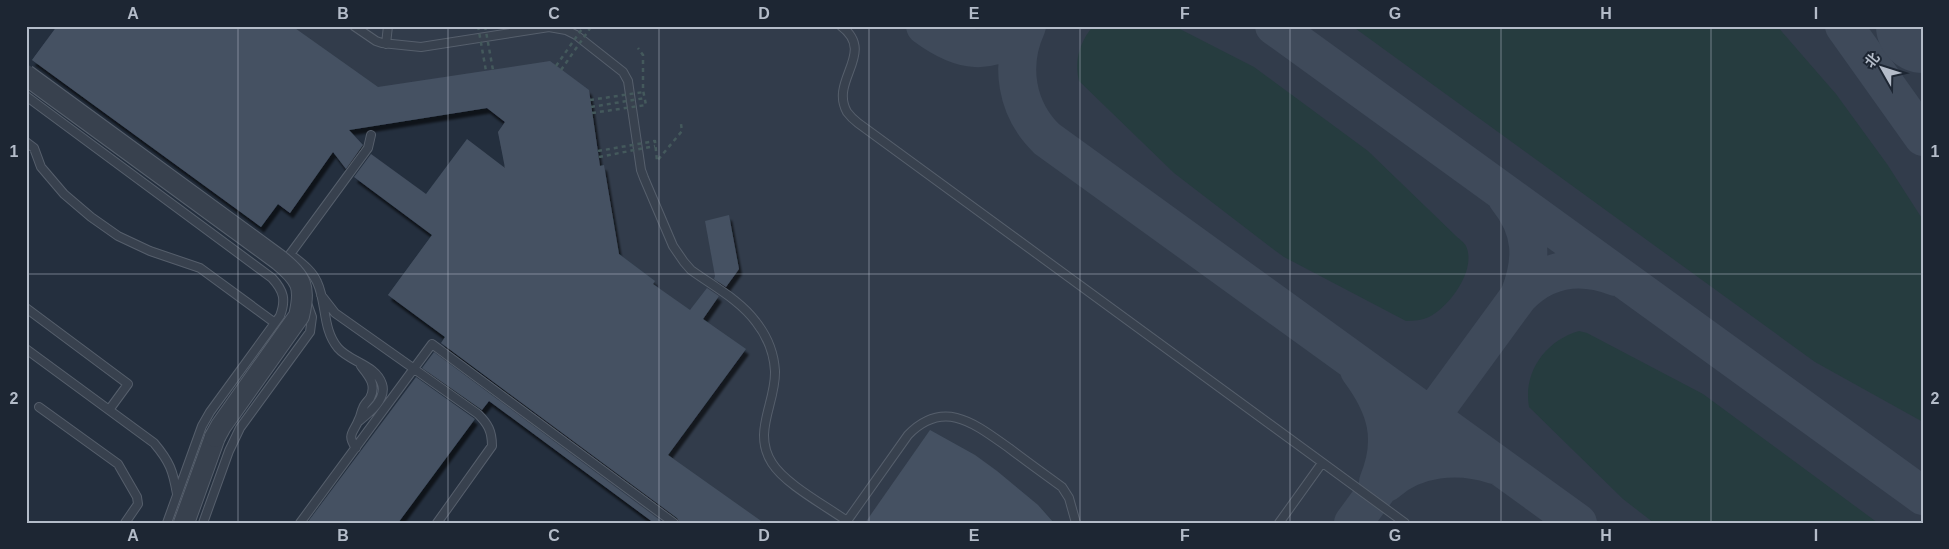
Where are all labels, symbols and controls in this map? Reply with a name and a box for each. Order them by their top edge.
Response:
text: A [127,5,139,22]
text: B [337,5,349,22]
text: C [548,5,560,22]
text: D [758,5,770,22]
text: E [969,5,980,22]
text: F [1180,5,1190,22]
text: G [1389,5,1401,22]
text: H [1600,5,1612,22]
text: I [1814,5,1818,22]
north arrow [1856,42,1906,92]
text: 北 [1861,49,1883,70]
text: 1 [10,143,19,160]
text: 1 [1931,143,1940,160]
text: 2 [10,390,19,407]
text: 2 [1931,390,1940,407]
text: A [127,527,139,544]
text: B [337,527,349,544]
text: C [548,527,560,544]
text: D [758,527,770,544]
text: E [969,527,980,544]
text: F [1180,527,1190,544]
text: G [1389,527,1401,544]
text: H [1600,527,1612,544]
text: I [1814,527,1818,544]

